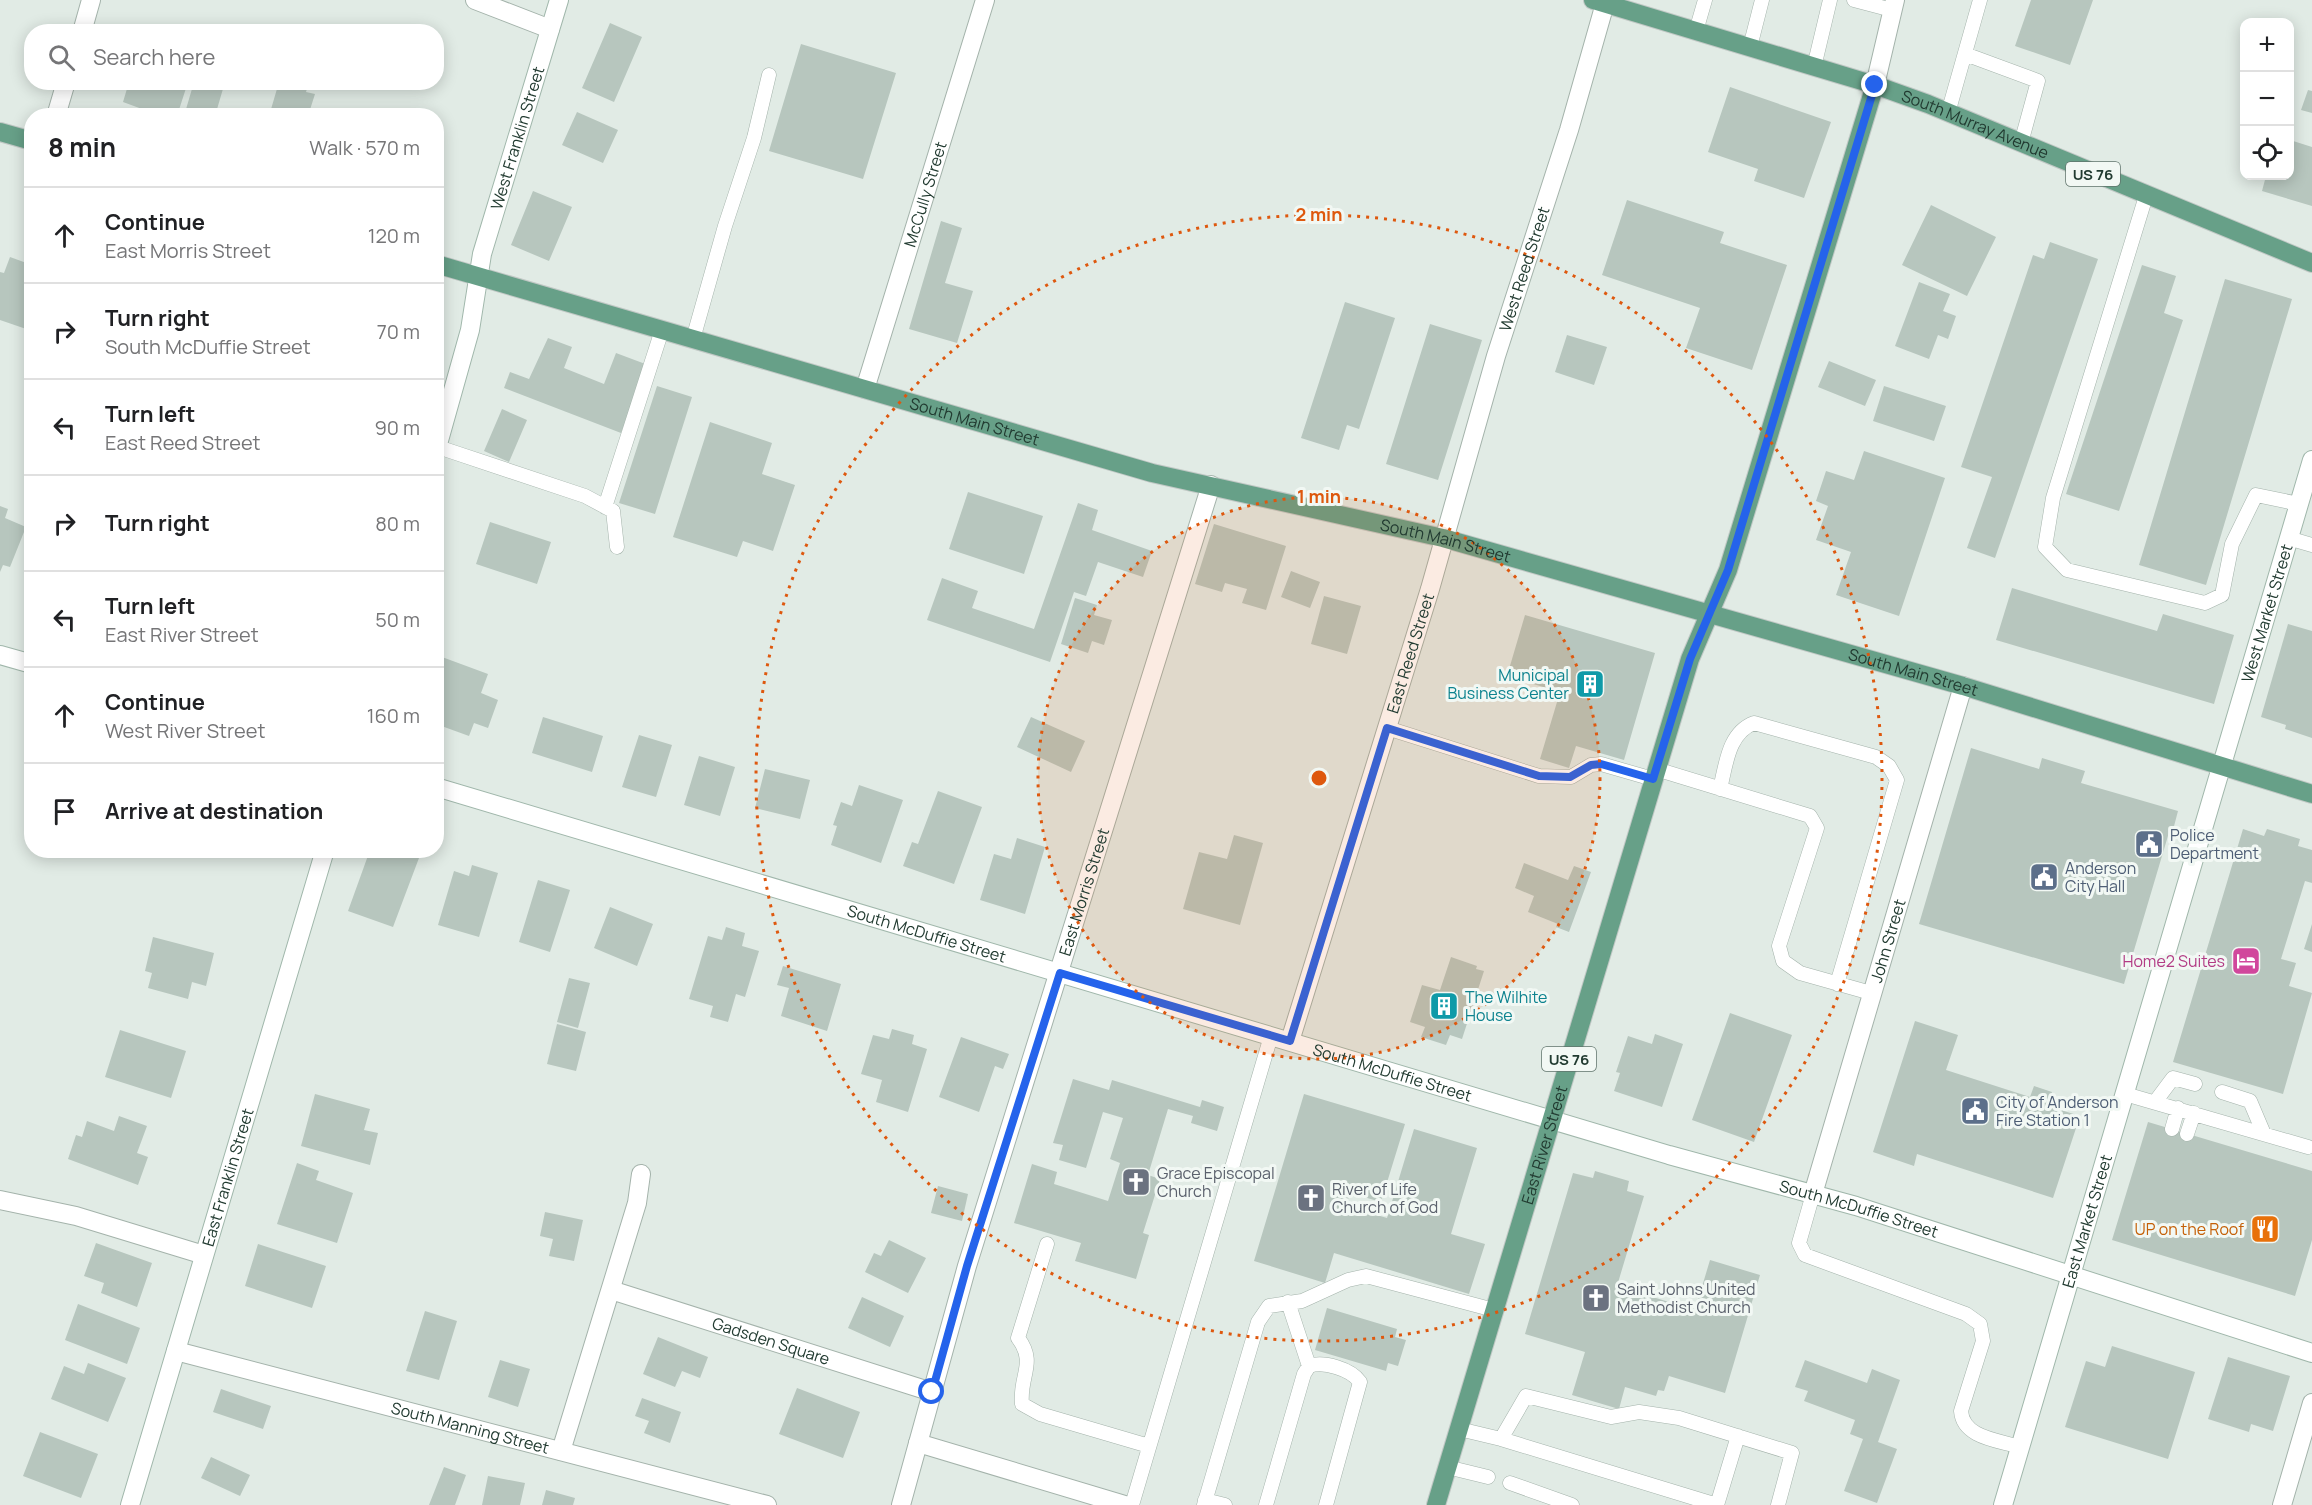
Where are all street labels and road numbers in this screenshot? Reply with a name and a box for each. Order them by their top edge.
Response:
street label: West Franklin Street [485,64,549,212]
street label: South Murray Avenue [1899,84,2052,164]
street label: McCully Street [898,139,952,250]
road number: US 76 [2066,162,2120,186]
street label: West Reed Street [1494,204,1555,334]
street label: South Main Street [907,392,1042,451]
street label: South Main Street [1378,513,1513,568]
street label: West Market Street [2236,541,2298,685]
street label: East Reed Street [1381,590,1439,716]
street label: South Main Street [1846,643,1981,701]
street label: East Morris Street [1054,825,1114,959]
street label: John Street [1865,896,1911,985]
street label: South McDuffie Street [845,899,1009,968]
street label: South McDuffie Street [1310,1038,1474,1107]
road number: US 76 [1542,1047,1596,1071]
street label: East River Street [1516,1083,1572,1207]
street label: East Franklin Street [197,1105,259,1249]
street label: East Market Street [2057,1152,2117,1290]
street label: South McDuffie Street [1777,1175,1941,1243]
street label: Gadsden Square [710,1312,833,1370]
street label: South Manning Street [389,1397,552,1459]

